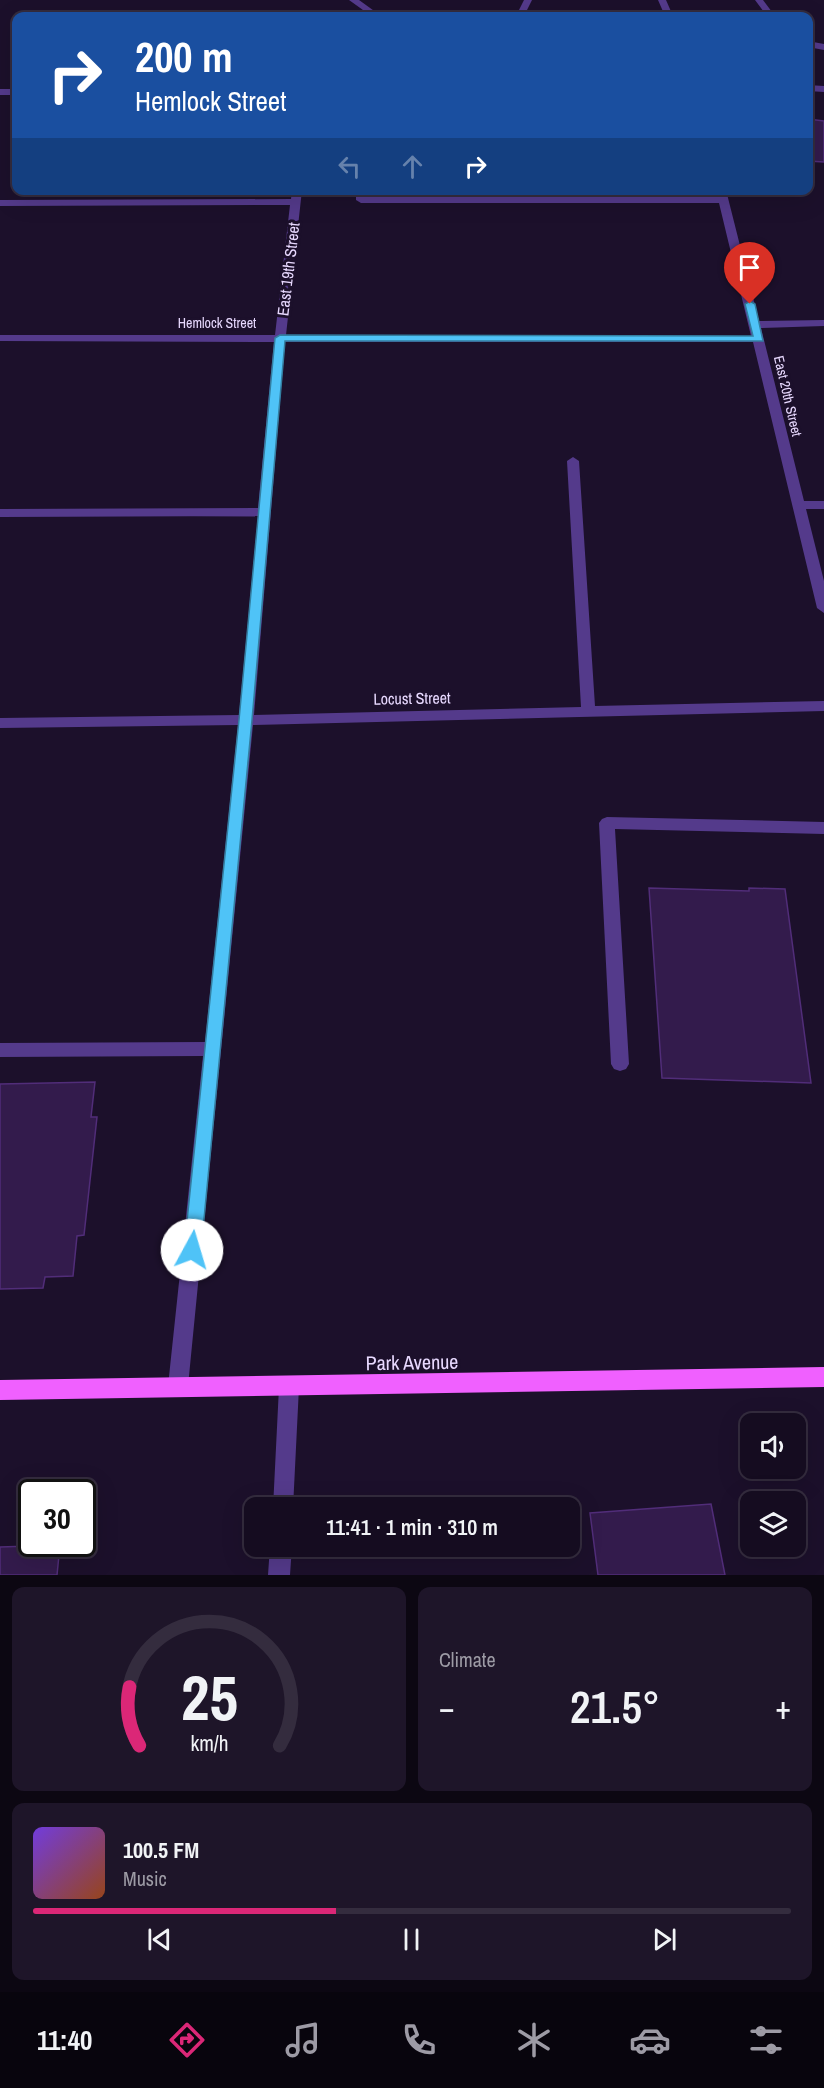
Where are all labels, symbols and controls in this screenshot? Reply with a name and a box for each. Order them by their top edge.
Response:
text: 200 m [135,29,233,85]
icon: right [36,36,114,114]
text: Hemlock Street [135,83,286,119]
icon: left [333,150,366,183]
icon: ahead [396,150,429,183]
icon: right [459,150,492,183]
street label: East 19th Street [271,221,305,317]
pin [724,242,775,304]
icon: arrive [733,251,766,284]
street label: Hemlock Street [178,314,256,332]
street label: East 20th Street [770,354,806,438]
street label: Locust Street [373,686,451,710]
position arrow [160,1218,224,1282]
street label: Park Avenue [365,1348,459,1376]
map controls [740,1413,806,1557]
button: sound [740,1413,806,1479]
speed limit sign: 30 [18,1479,96,1557]
button: layers [740,1491,806,1557]
text: 11:41 · 1 min · 310 m [326,1512,498,1542]
text: Climate [439,1646,496,1673]
text: 25 [181,1655,237,1739]
text: 21.5° [570,1676,660,1737]
text: − [439,1685,455,1729]
text: + [775,1685,791,1729]
text: km/h [190,1729,228,1758]
text: 100.5 FM [123,1835,199,1865]
text: Music [123,1865,167,1892]
icon: previous [143,1923,176,1956]
icon: pause [395,1923,428,1956]
icon: next [648,1923,681,1956]
icon: directions [166,2019,208,2061]
icon: music [282,2019,324,2061]
icon: phone [398,2019,440,2061]
icon: climate [513,2019,555,2061]
icon: car [629,2019,671,2061]
icon: filters [745,2019,787,2061]
text: 11:40 [37,2022,92,2058]

